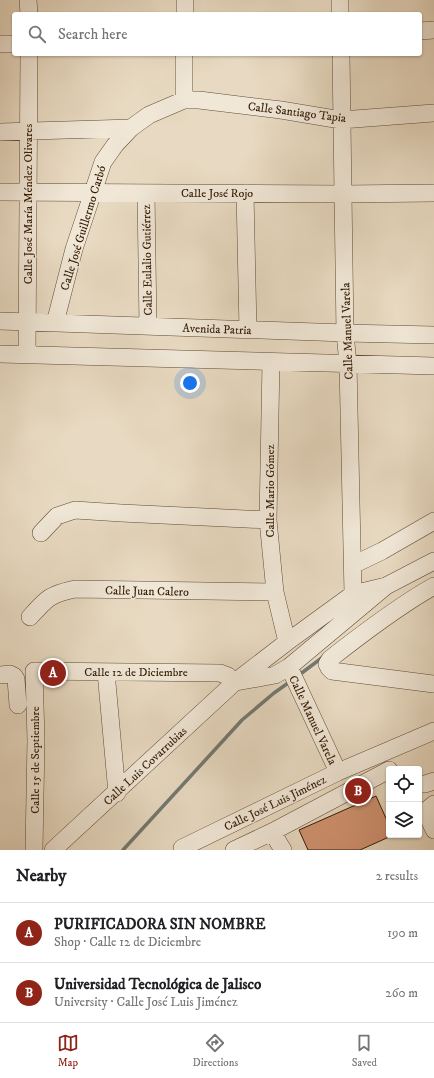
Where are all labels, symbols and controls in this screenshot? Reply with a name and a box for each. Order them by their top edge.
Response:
search box [12,12,422,56]
icon: search [26,23,48,45]
text: Search here [58,25,127,44]
street label: Calle Santiago Tapia [247,99,348,126]
street label: Calle José María Méndez Olivares [21,124,36,284]
street label: Calle José Guillermo Carbó [57,164,110,292]
street label: Calle José Rojo [181,186,253,201]
street label: Calle Eulalio Gutiérrez [139,204,156,316]
street label: Calle Manuel Varela [338,281,357,380]
street label: Avenida Patria [182,321,253,338]
your location [180,373,200,393]
street label: Calle Mario Gómez [263,444,278,538]
street label: Calle Juan Calero [105,583,189,600]
pin: A [40,658,66,688]
street label: Calle 12 de Diciembre [84,665,188,680]
street label: Calle Manuel Varela [285,673,340,768]
street label: Calle 15 de Septiembre [28,706,43,814]
street label: Calle Luis Covarrubias [100,724,190,809]
map controls [386,766,422,838]
button: locate [386,766,422,802]
street label: Calle José Luis Jiménez [222,772,329,835]
pin: B [345,776,371,806]
button: layers [386,802,422,838]
text: Nearby [16,865,66,887]
text: 2 results [376,868,418,884]
text: PURIFICADORA SIN NOMBRE [54,915,266,934]
text: A [25,925,33,941]
text: 190 m [387,925,418,941]
text: Shop · Calle 12 de Diciembre [54,934,201,950]
text: Universidad Tecnológica de Jalisco [54,975,261,994]
text: B [25,985,33,1001]
text: 260 m [385,985,418,1001]
text: University · Calle José Luis Jiménez [54,994,238,1010]
tab: Map [57,1032,79,1070]
tab: Directions [193,1032,238,1070]
tab: Saved [352,1032,377,1070]

